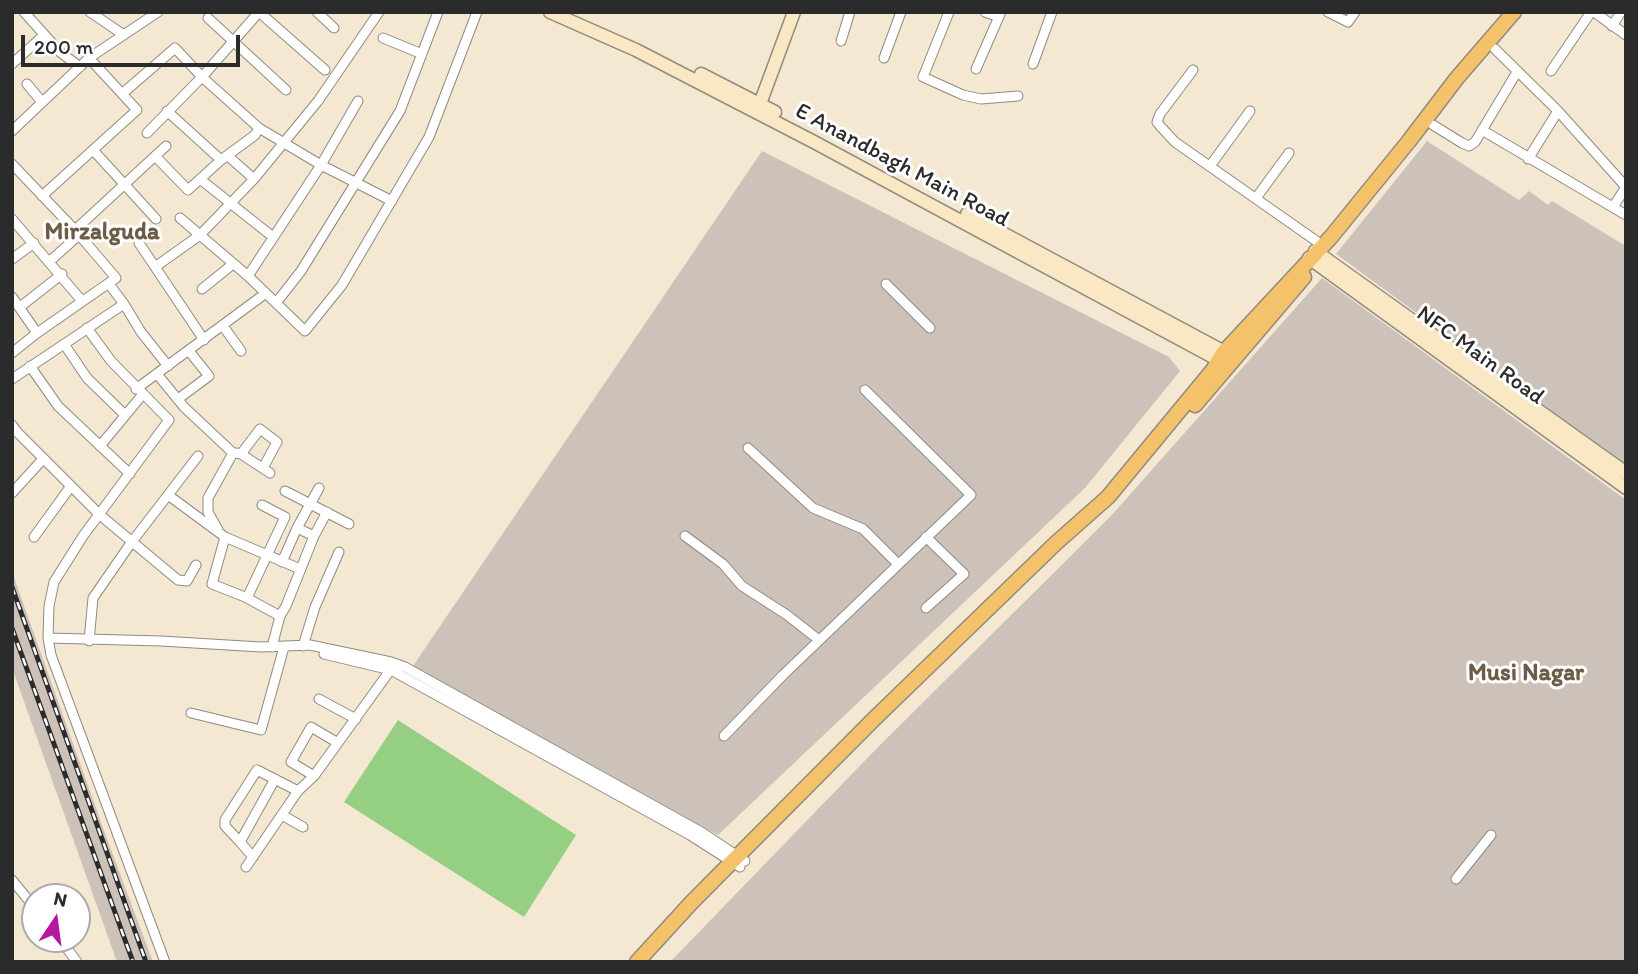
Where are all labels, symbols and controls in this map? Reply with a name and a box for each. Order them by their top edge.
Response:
scale bar [24,21,243,65]
text: 200 m [34,34,93,59]
street label: E Anandbagh Main Road [790,98,1014,234]
district label: Mirzalguda [44,219,160,247]
street label: NFC Main Road [1411,300,1549,412]
district label: Musi Nagar [1468,660,1584,688]
north arrow [21,883,91,953]
text: N [52,886,69,912]

